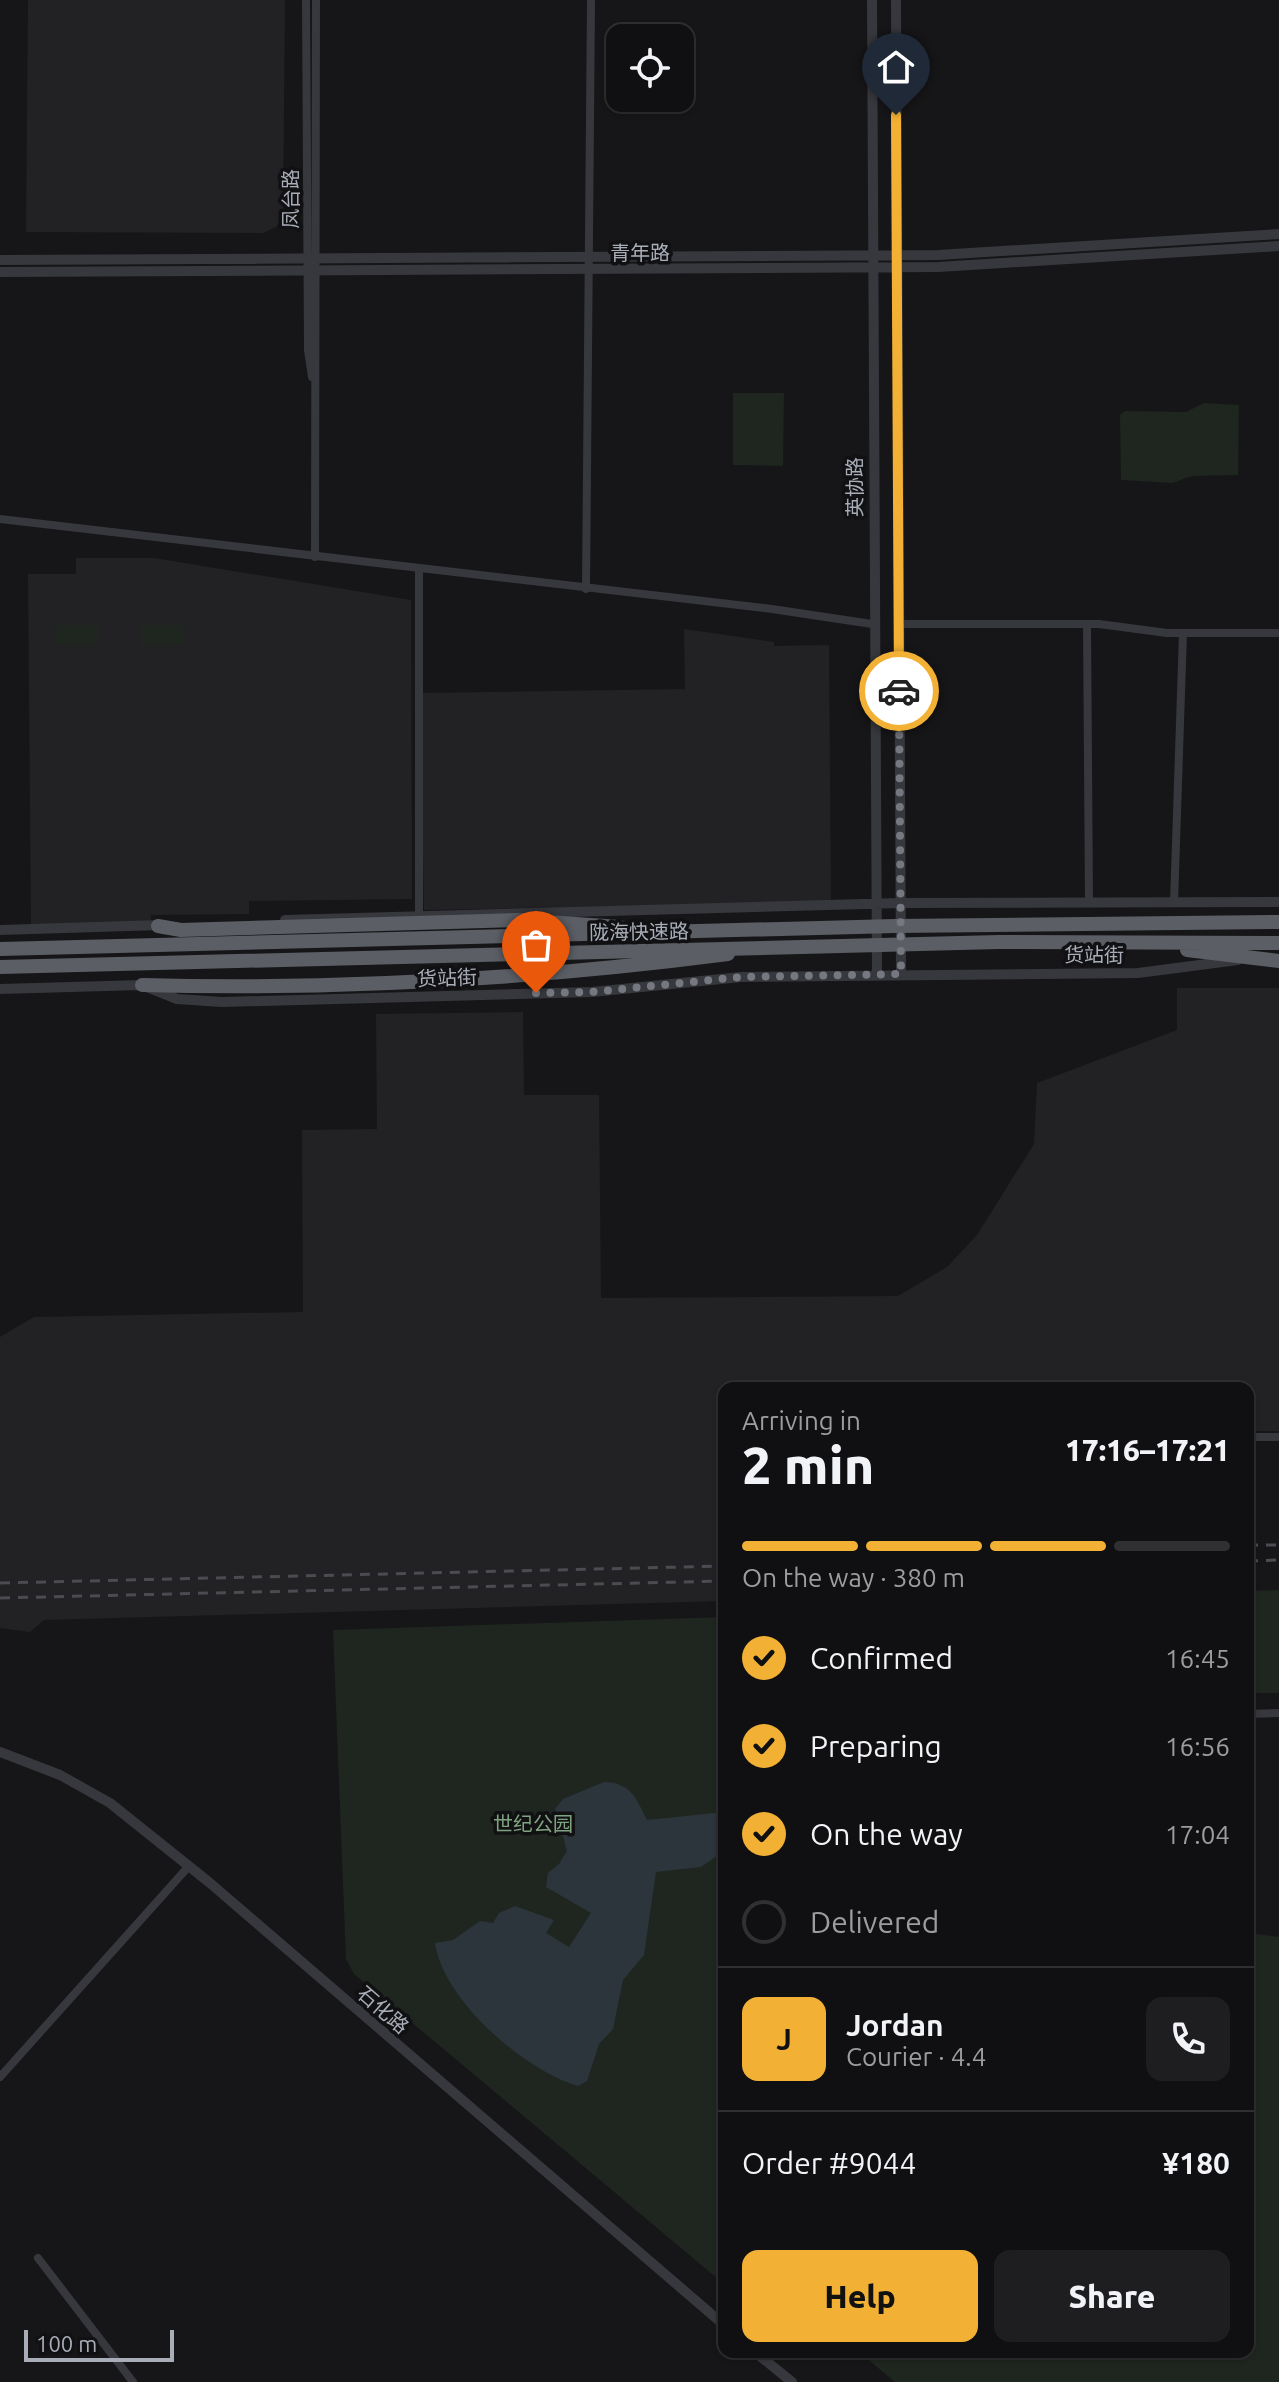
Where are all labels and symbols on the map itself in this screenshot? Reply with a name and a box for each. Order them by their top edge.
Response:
pin [862,33,930,115]
street label: 凤台路 [279,169,302,229]
street label: 青年路 [610,241,670,264]
street label: 英协路 [843,457,866,517]
courier [859,651,939,731]
pin [502,911,570,993]
street label: 陇海快速路 [589,919,689,944]
street label: 货站街 [1064,943,1124,966]
street label: 货站街 [417,965,477,990]
park label: 世纪公园 [493,1812,573,1835]
street label: 石化路 [353,1981,414,2038]
scale bar [24,2326,174,2362]

